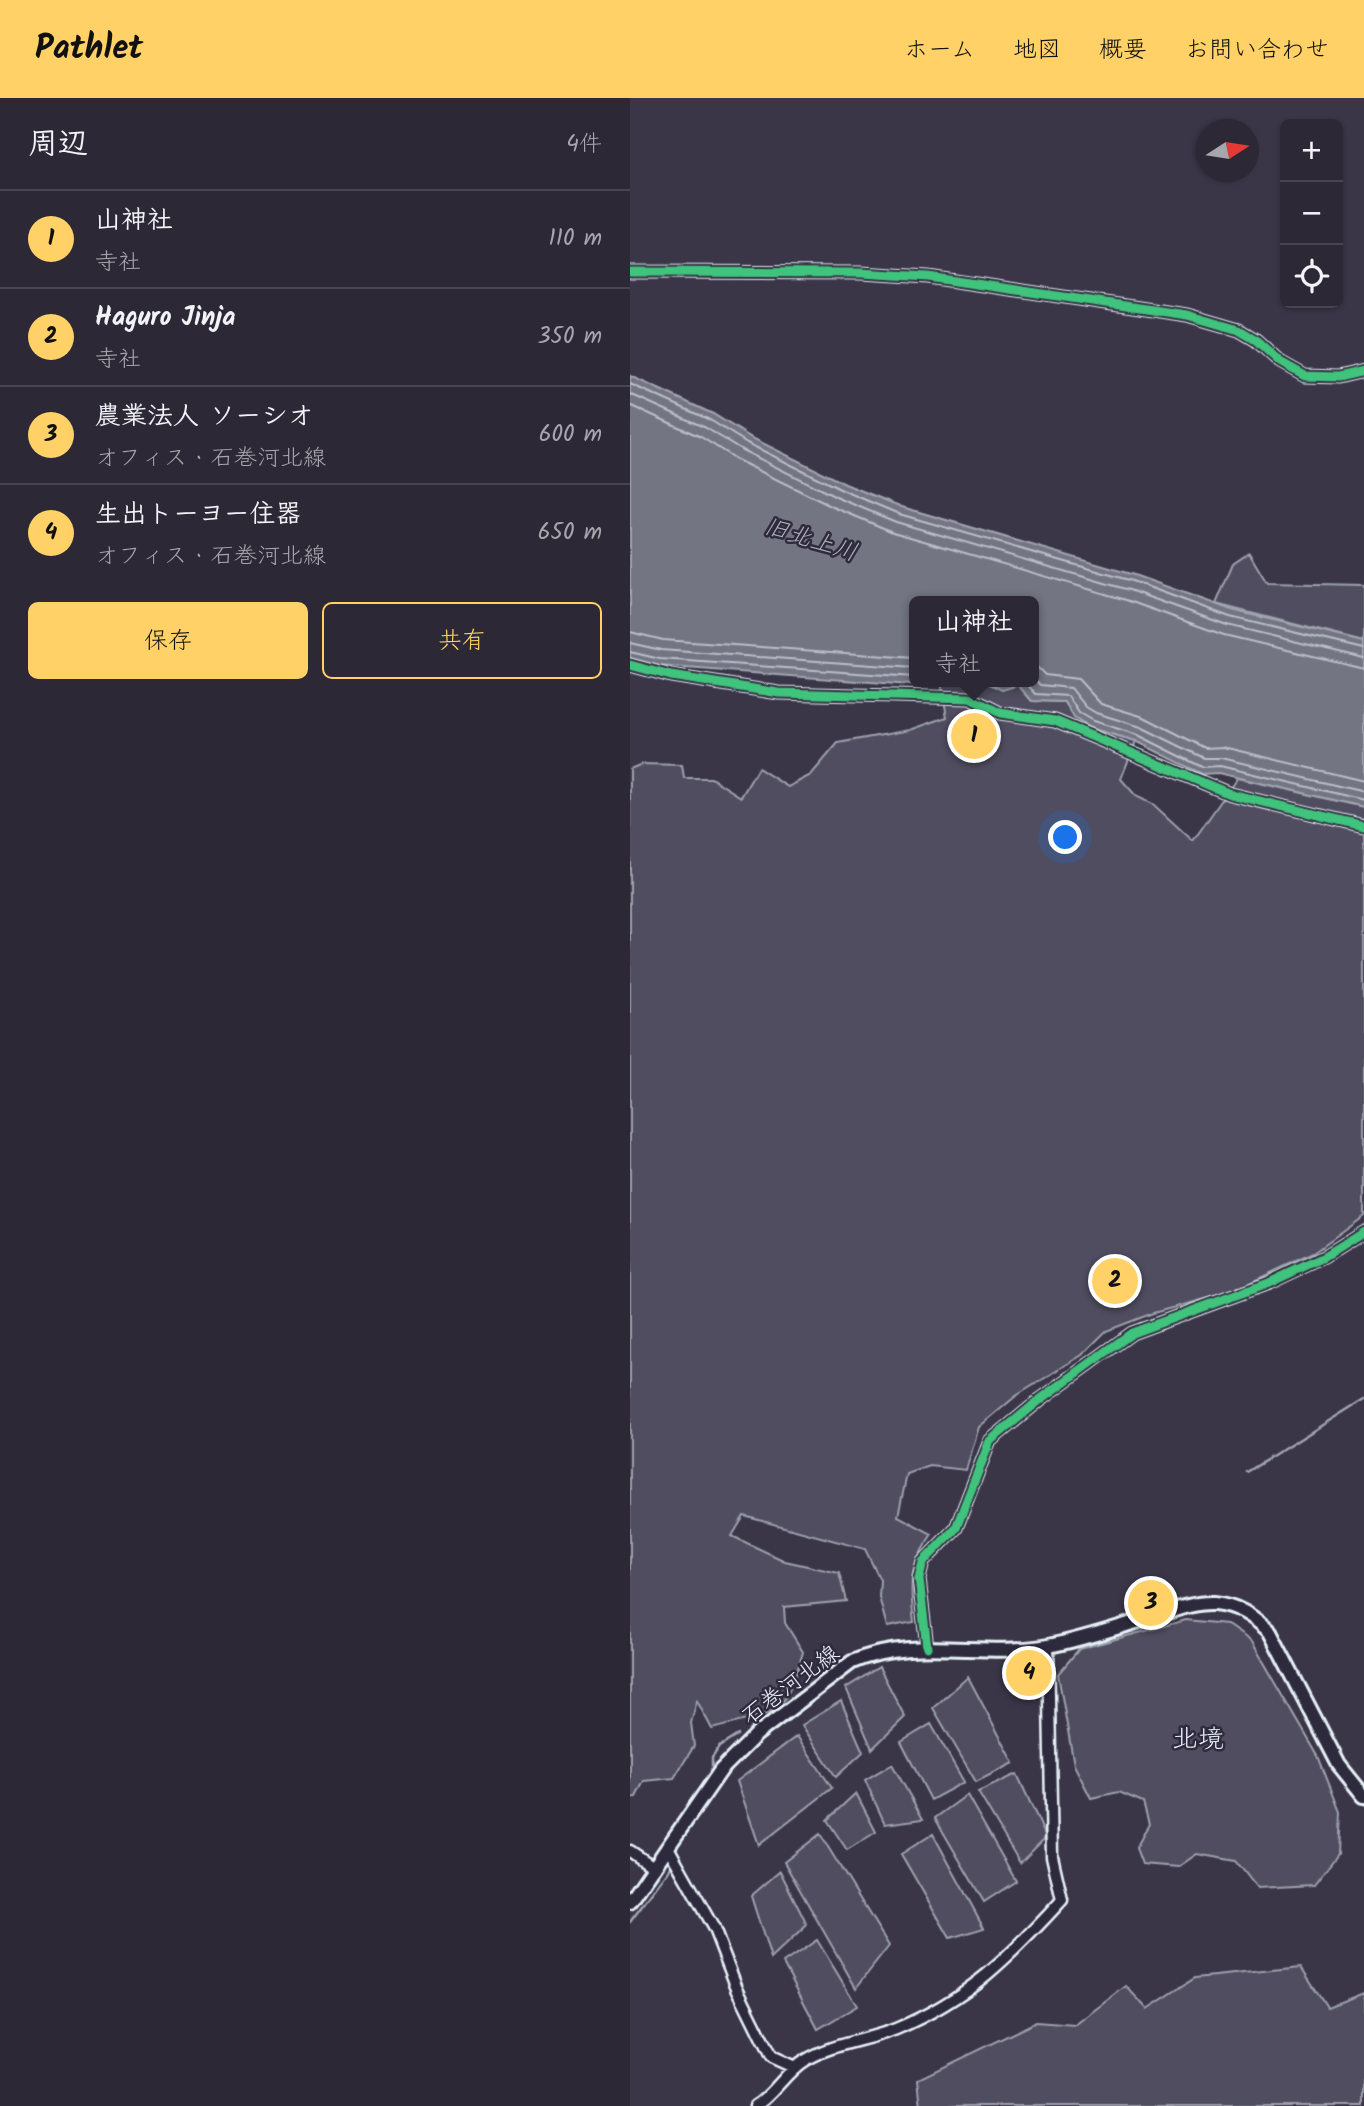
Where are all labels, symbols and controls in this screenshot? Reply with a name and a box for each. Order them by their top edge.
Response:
text: Pathlet [35,23,143,76]
text: ホーム [904,31,975,70]
text: 地図 [1013,31,1061,70]
text: 概要 [1099,31,1147,70]
text: お問い合わせ [1185,31,1329,70]
north arrow [1196,119,1259,182]
map controls [1280,119,1343,308]
button: + [1280,119,1343,182]
text: 周辺 [28,121,88,169]
text: 4件 [566,127,602,163]
button: − [1280,182,1343,245]
text: 山神社 [95,200,173,242]
text: 1 [48,221,54,257]
text: 110 m [549,221,602,257]
text: 寺社 [95,245,141,281]
button: locate [1280,245,1343,308]
text: Haguro Jinja [95,297,235,339]
text: 2 [44,319,58,355]
text: 350 m [537,319,602,355]
text: 寺社 [95,342,141,378]
text: 農業法人 ソーシオ [95,396,314,438]
text: 3 [45,417,57,453]
text: 600 m [539,417,602,453]
text: オフィス · 石巻河北線 [95,441,326,477]
text: 生出トーヨー住器 [95,494,301,536]
water label: 旧北上川 [759,508,862,573]
text: 4 [45,515,57,551]
text: 650 m [538,515,602,551]
text: オフィス · 石巻河北線 [95,539,326,575]
popup [909,596,1039,687]
button: 保存 [28,602,308,679]
button: 共有 [322,602,602,679]
text: 山神社 [935,602,1013,644]
text: 寺社 [935,647,981,683]
pin: 1 [951,710,997,762]
your location [1048,820,1082,854]
pin: 2 [1092,1255,1138,1307]
pin: 3 [1128,1577,1174,1629]
street label: 石巻河北線 [734,1637,848,1735]
pin: 4 [1006,1647,1052,1699]
district label: 北境 [1172,1719,1224,1761]

